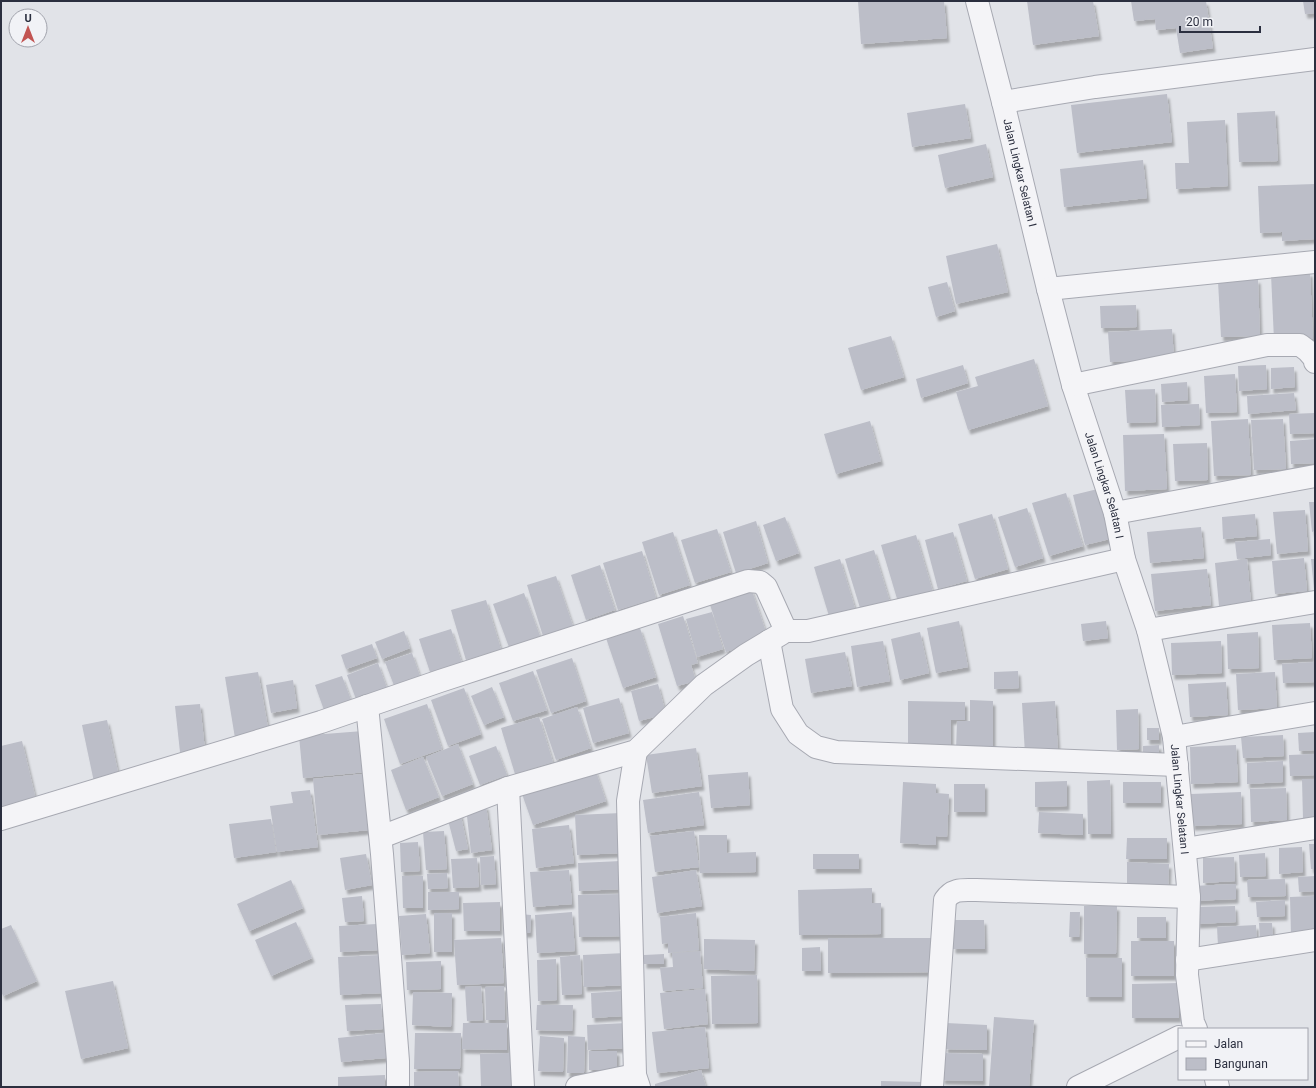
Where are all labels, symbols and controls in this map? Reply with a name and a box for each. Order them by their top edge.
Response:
north arrow [8,8,48,48]
scale bar [1180,8,1260,34]
text: U [24,12,32,25]
text: 20 m [1186,15,1213,29]
street label: Jalan Lingkar Selatan I [1001,117,1039,228]
street label: Jalan Lingkar Selatan I [1082,430,1126,540]
street label: Jalan Lingkar Selatan I [1168,743,1191,855]
legend [1178,1028,1308,1080]
text: Jalan [1214,1037,1243,1051]
text: Bangunan [1214,1057,1268,1071]

